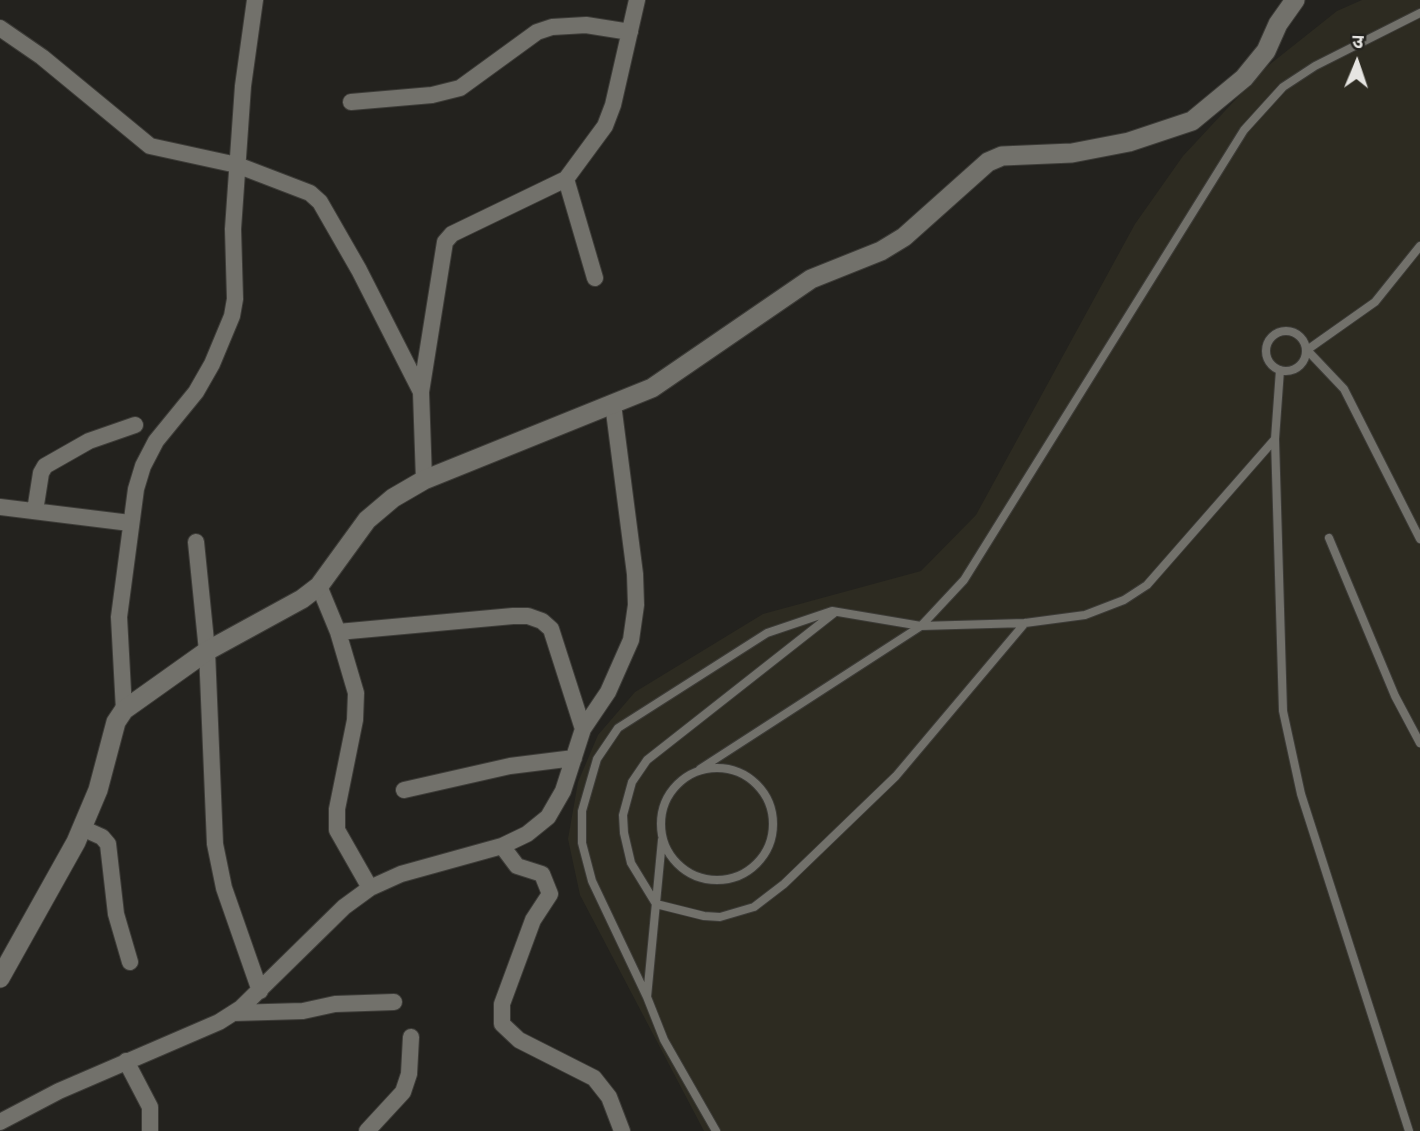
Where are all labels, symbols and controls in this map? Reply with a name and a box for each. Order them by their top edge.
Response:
north arrow [1322,28,1392,98]
text: उ [1352,30,1364,53]

